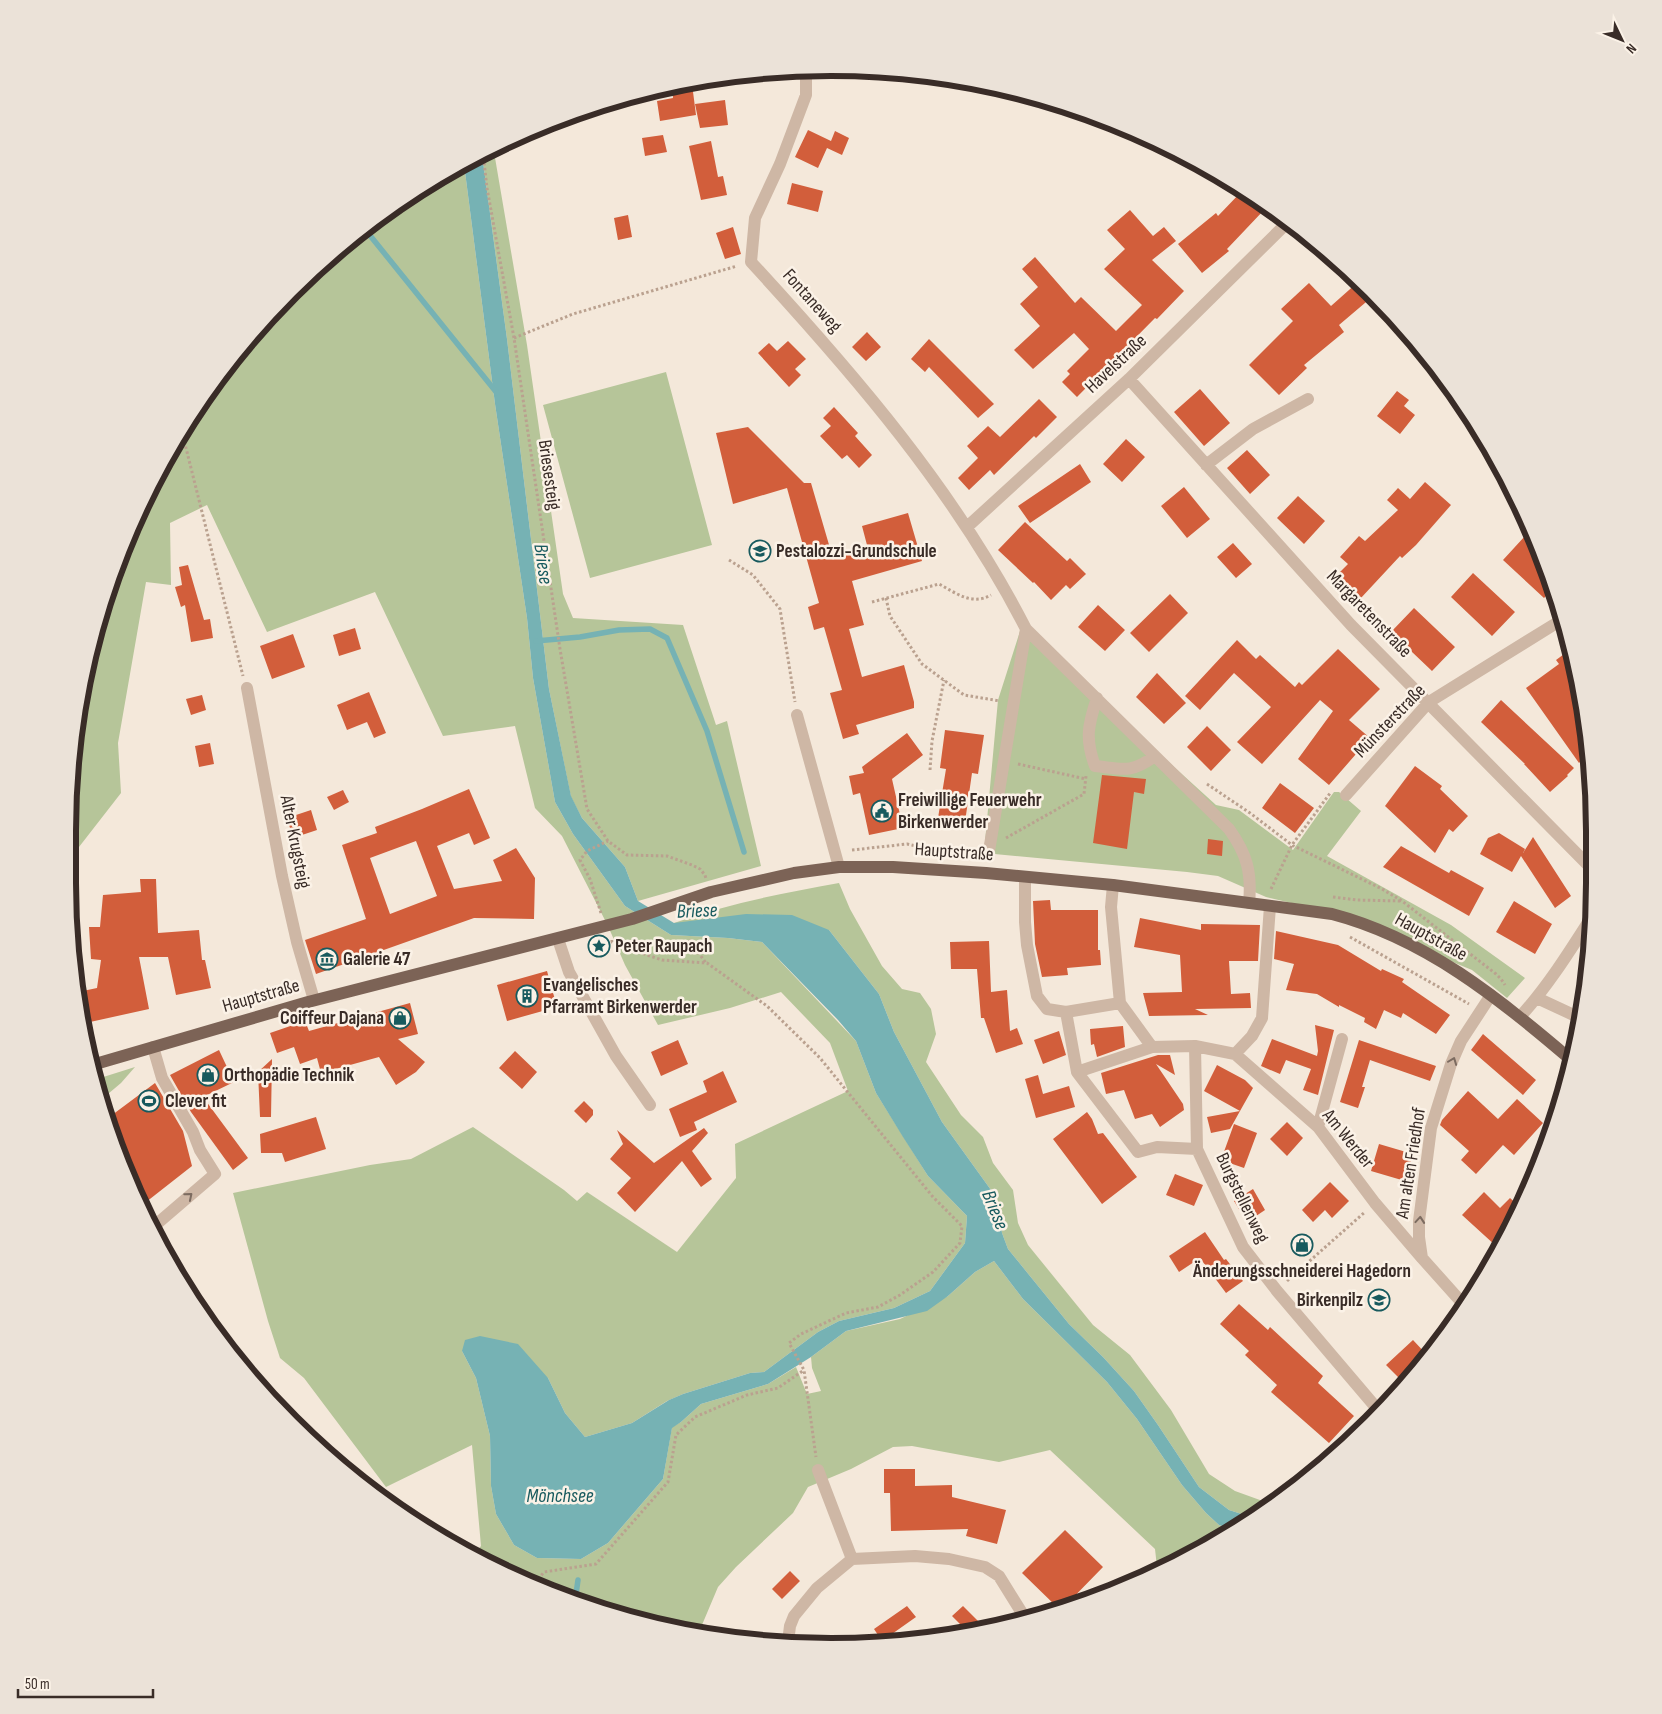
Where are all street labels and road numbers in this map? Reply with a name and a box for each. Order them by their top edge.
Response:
street label: Fontaneweg [777,264,847,338]
street label: Havelstraße [1080,330,1152,398]
street label: Briesesteig [533,438,565,512]
street label: Margaretenstraße [1321,565,1417,663]
street label: Münsterstraße [1349,679,1431,763]
street label: Alter Krugsteig [275,793,315,891]
street label: Hauptstraße [914,838,994,866]
street label: Hauptstraße [1391,908,1471,966]
street label: Hauptstraße [220,974,302,1018]
street label: Am Werder [1317,1104,1379,1174]
street label: Am alten Friedhof [1391,1105,1431,1221]
street label: Burgstellenweg [1210,1149,1274,1247]

